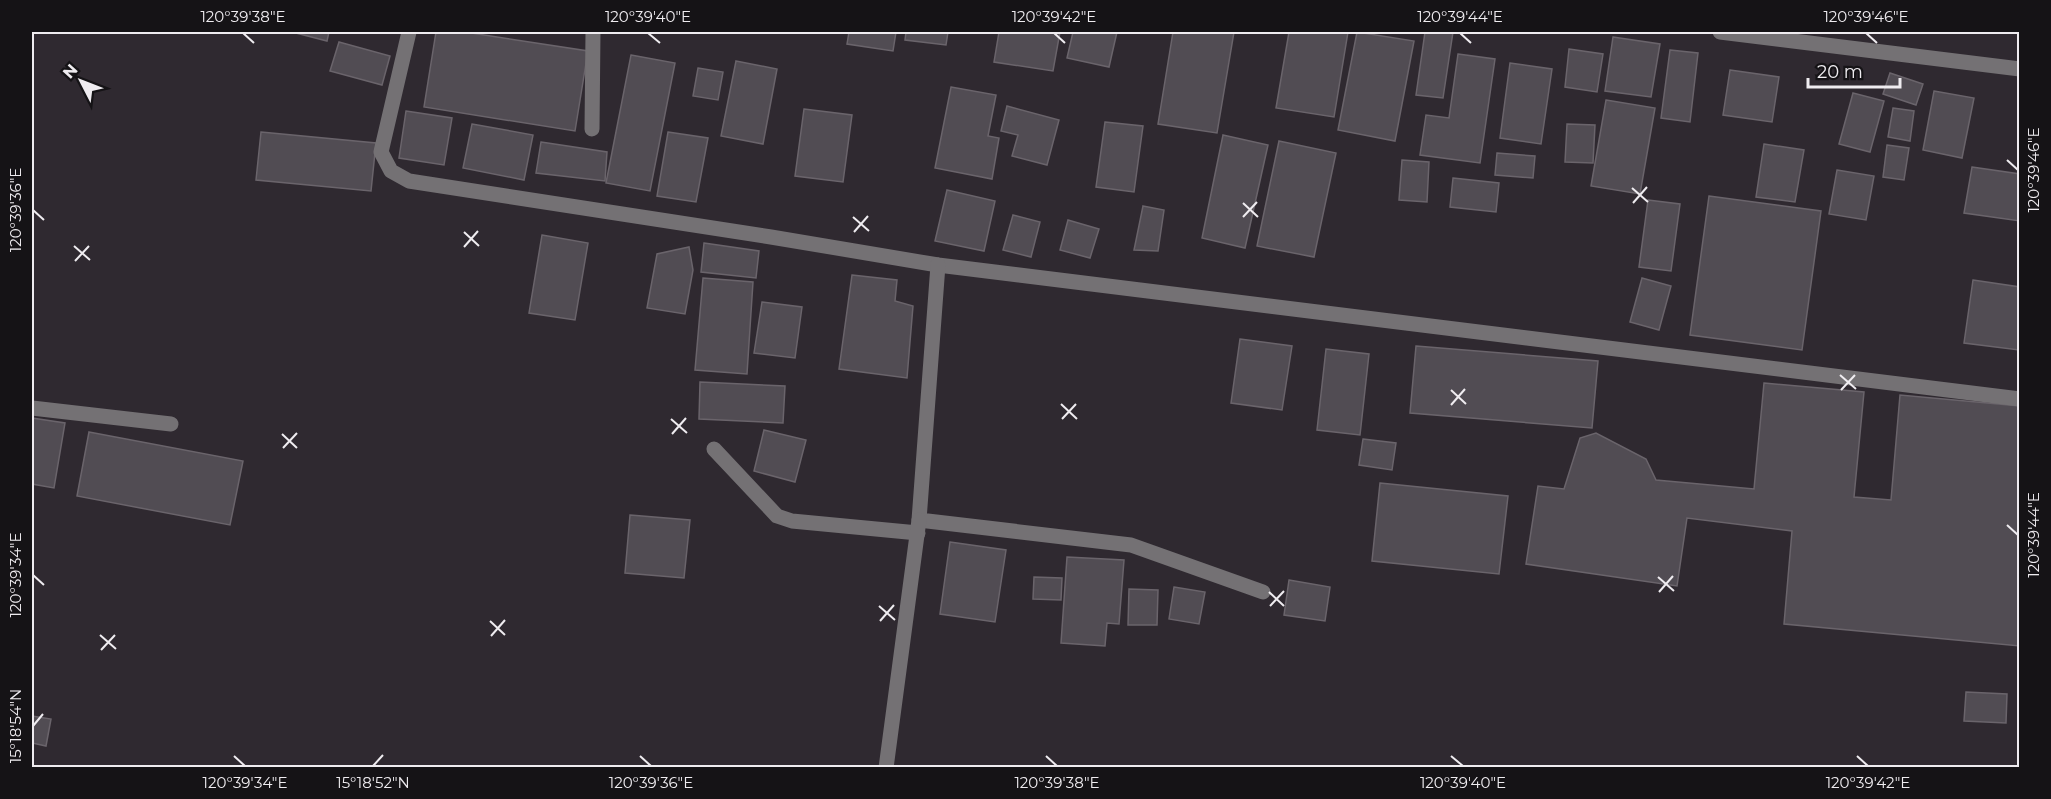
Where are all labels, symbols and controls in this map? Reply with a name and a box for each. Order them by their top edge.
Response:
text: 120°39'38"E [200,7,286,26]
text: 120°39'40"E [605,7,691,26]
text: 120°39'42"E [1012,7,1096,26]
text: 120°39'44"E [1417,7,1503,26]
text: 120°39'46"E [1823,7,1909,26]
north arrow [51,51,111,111]
scale bar [1808,51,1900,89]
text: N [59,60,82,82]
text: 20 m [1817,61,1863,83]
text: 120°39'46"E [2024,127,2043,213]
text: 120°39'36"E [6,168,25,252]
text: 120°39'44"E [2024,492,2043,578]
text: 120°39'34"E [6,533,25,617]
text: 15°18'54"N [6,689,25,763]
text: 120°39'34"E [203,773,287,792]
text: 15°18'52"N [336,773,410,792]
text: 120°39'36"E [609,773,693,792]
text: 120°39'38"E [1014,773,1100,792]
text: 120°39'40"E [1420,773,1506,792]
text: 120°39'42"E [1826,773,1910,792]

